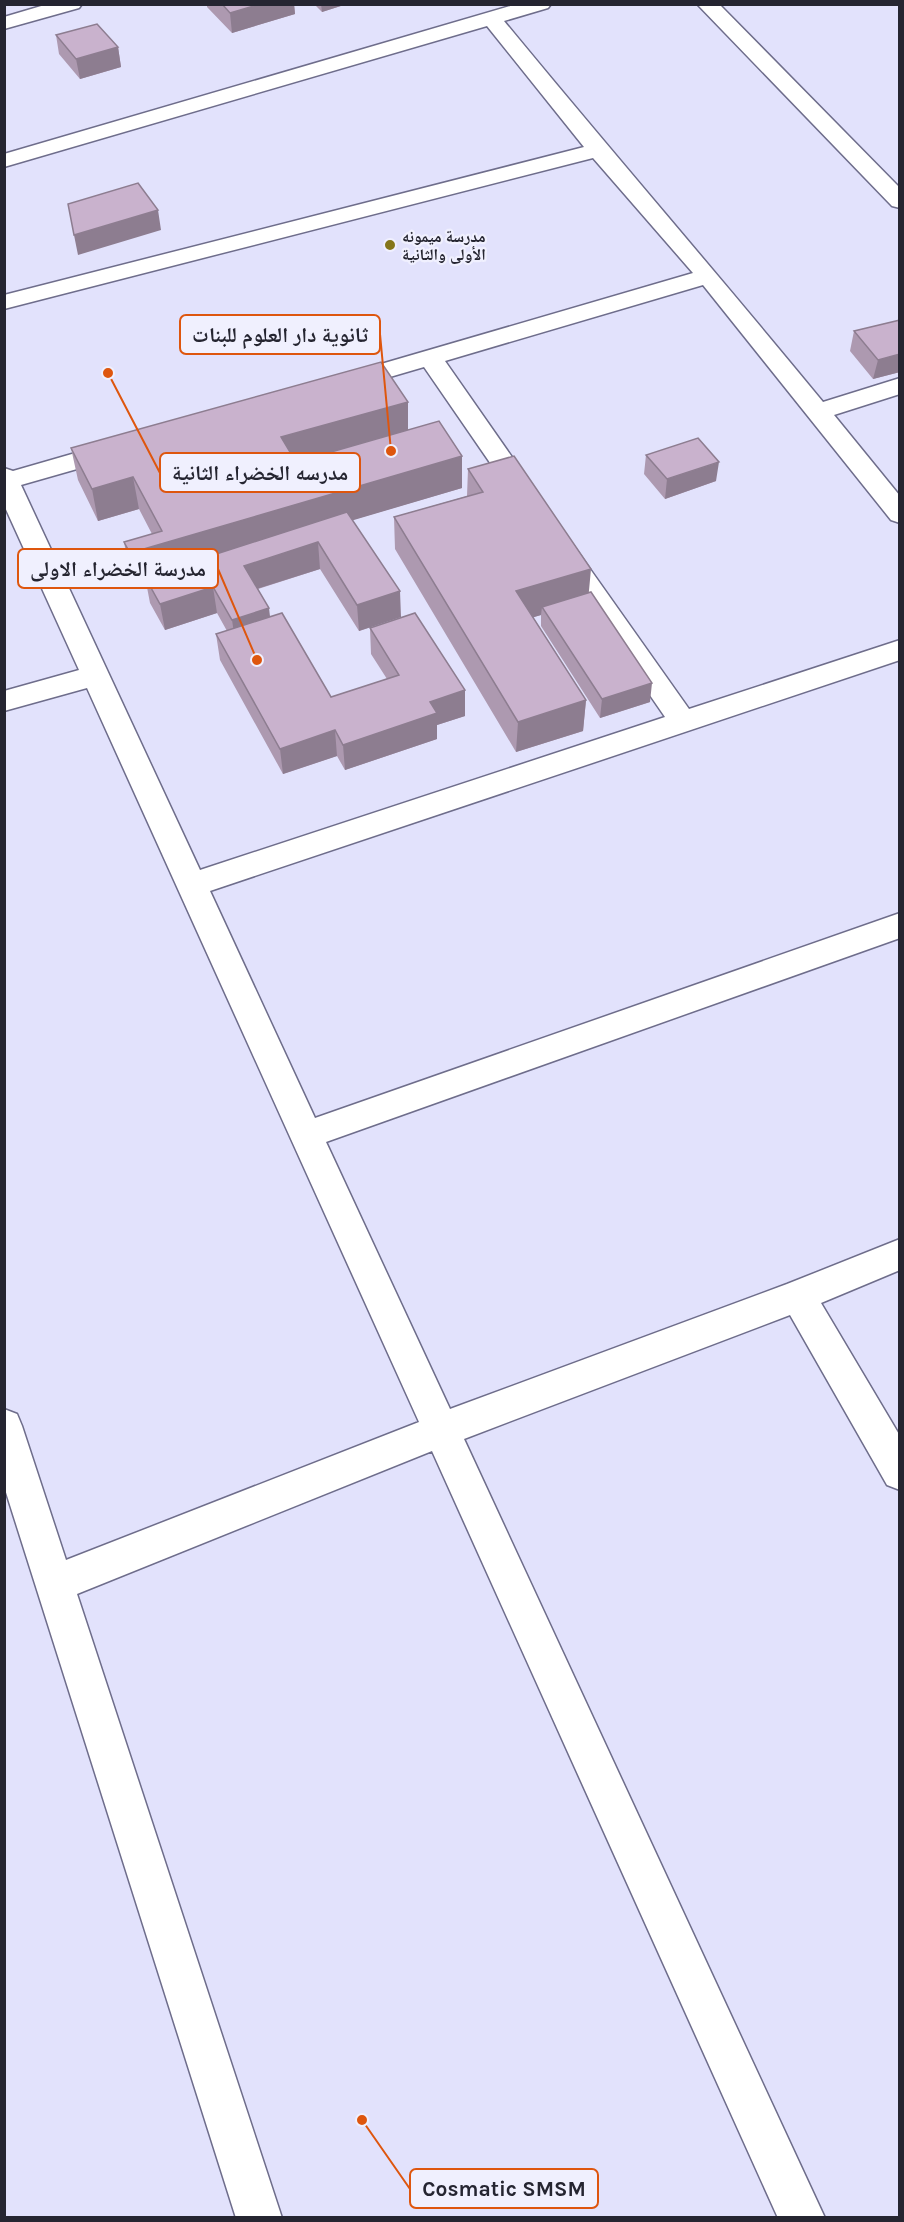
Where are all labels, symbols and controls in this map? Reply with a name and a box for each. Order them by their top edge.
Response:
place label: مدرسة ميمونه الأولى والثانية [402,227,486,264]
marker: مدرسة ميمونه الأولى والثانية [383,238,397,252]
callout: ثانوية دار العلوم للبنات [180,315,380,354]
text: ثانوية دار العلوم للبنات [192,323,368,349]
callout: مدرسه الخضراء الثانية [160,453,360,492]
text: مدرسه الخضراء الثانية [172,461,348,485]
callout: مدرسة الخضراء الاولى [18,549,218,588]
text: مدرسة الخضراء الاولى [30,557,206,582]
callout: Cosmatic SMSM [410,2169,598,2208]
text: Cosmatic SMSM [422,2177,586,2201]

